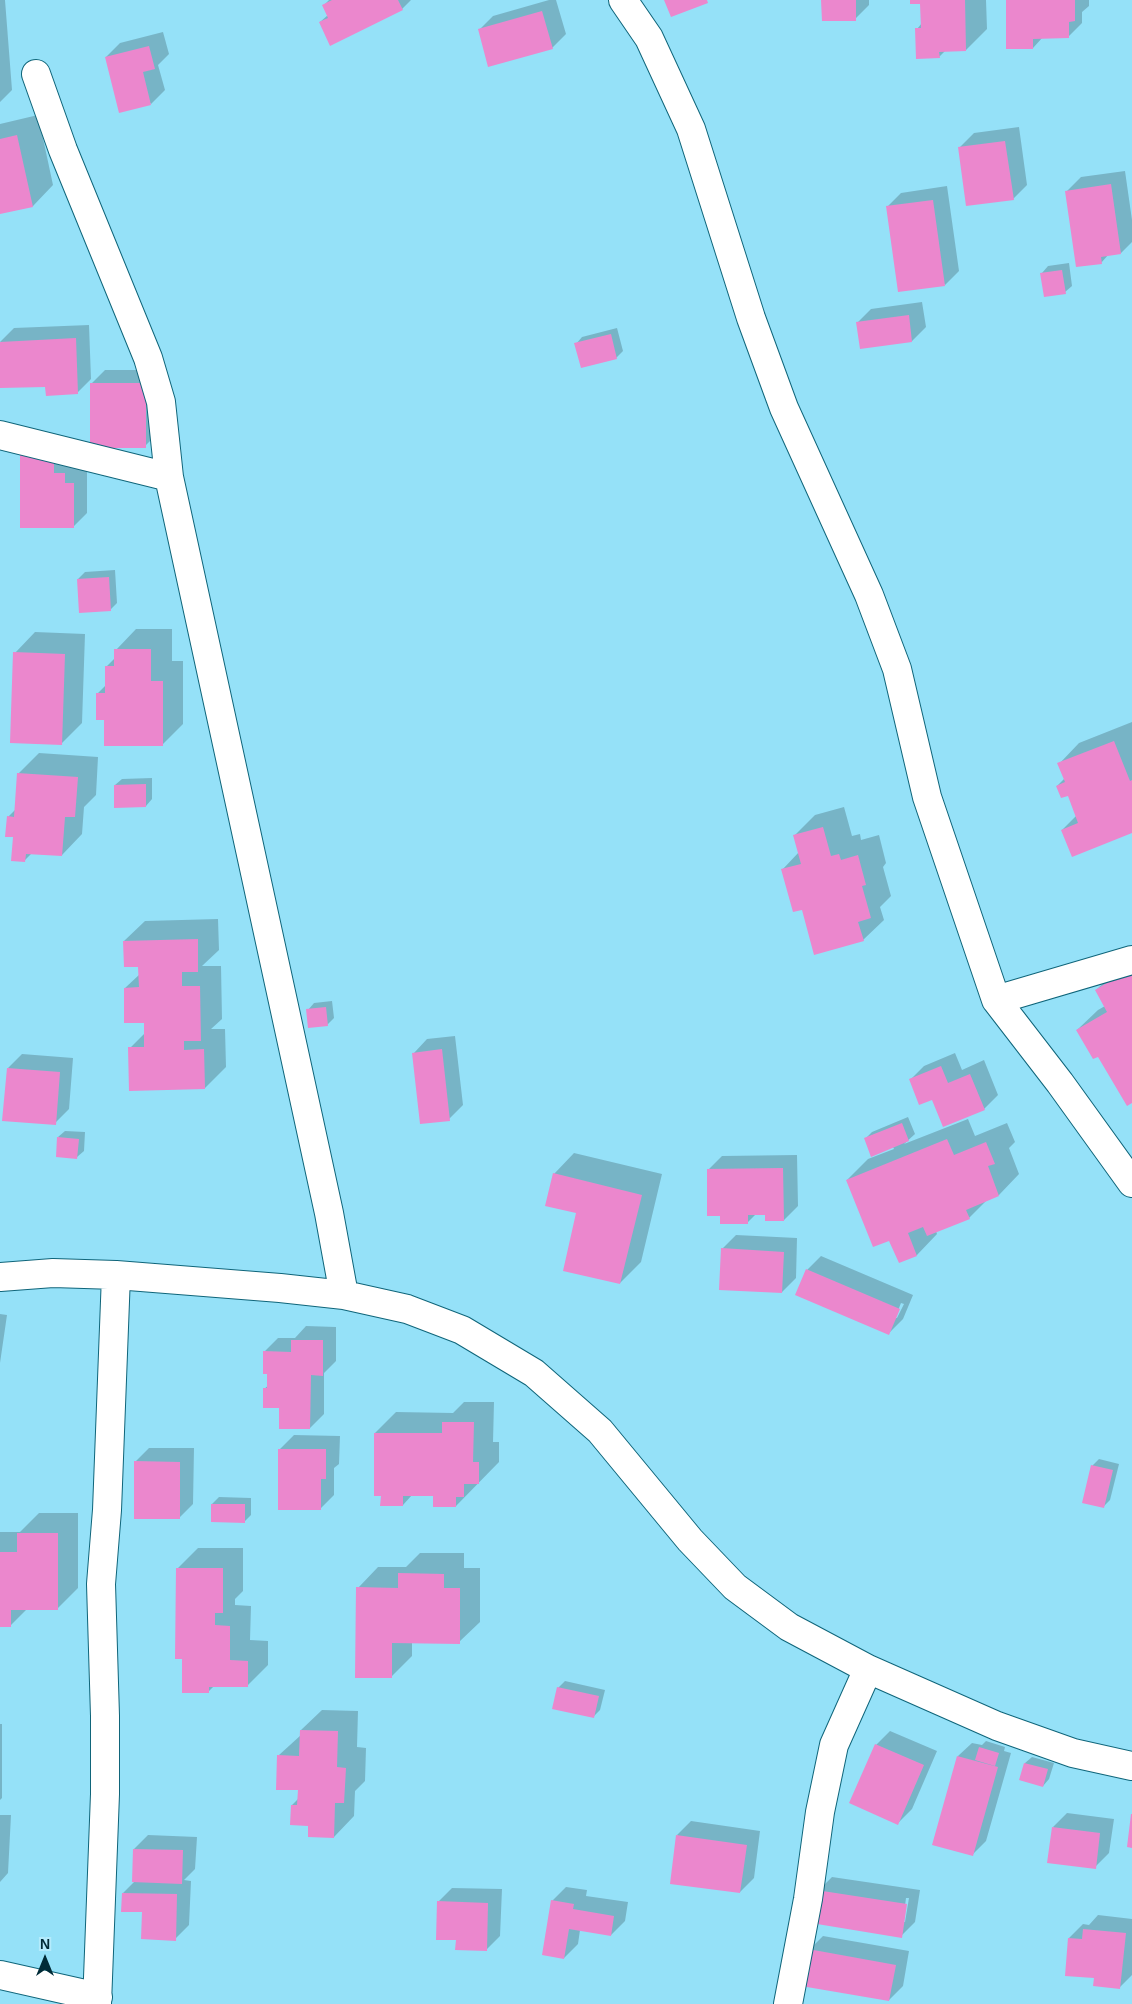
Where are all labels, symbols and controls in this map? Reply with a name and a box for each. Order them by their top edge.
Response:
north arrow [20,1934,70,1984]
text: N [40,1936,50,1952]

